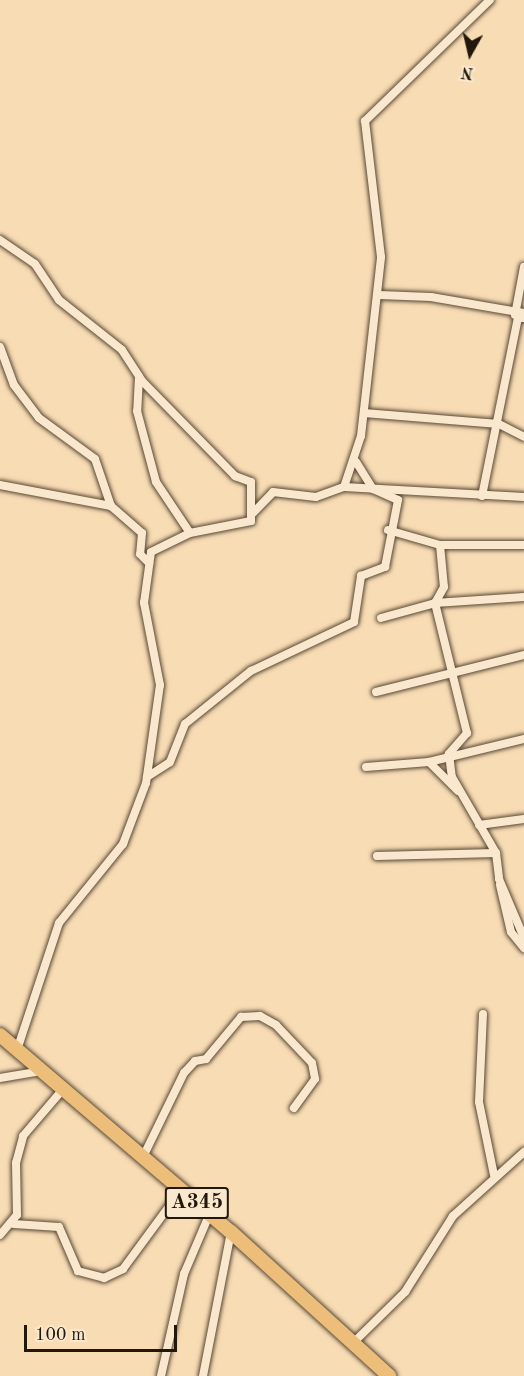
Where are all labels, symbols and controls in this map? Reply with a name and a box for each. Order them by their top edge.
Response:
north arrow [440,24,500,84]
text: N [460,63,475,81]
road number: A345 [164,1185,230,1221]
scale bar [27,1313,180,1351]
text: 100 m [35,1326,86,1344]

